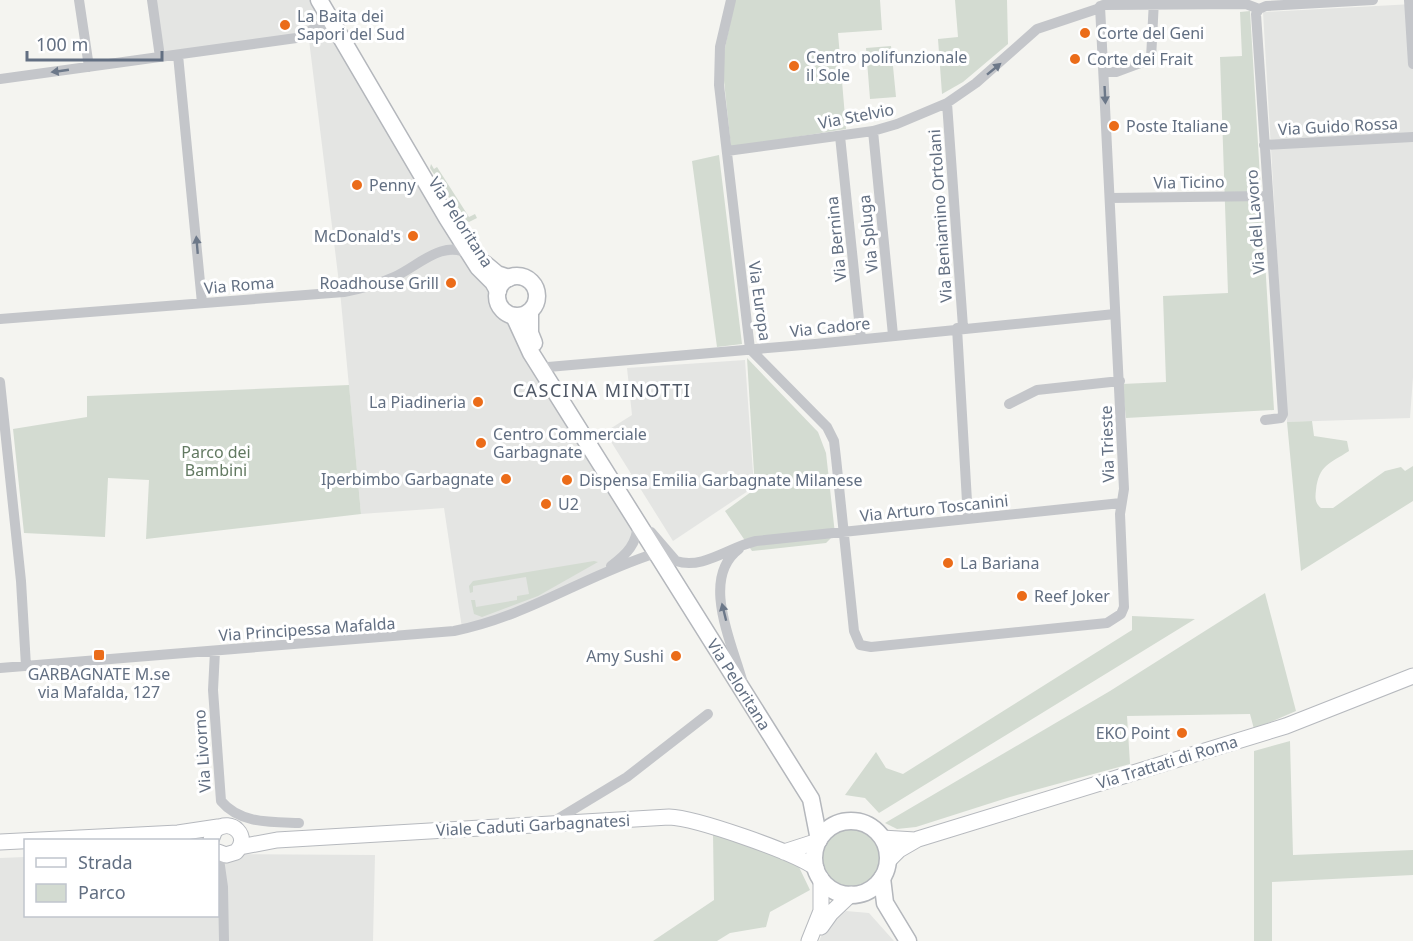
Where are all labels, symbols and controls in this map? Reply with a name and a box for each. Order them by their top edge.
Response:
place label: La Baita dei Sapori del Sud [297,5,405,45]
marker: La Baita dei Sapori del Sud [278,18,292,32]
place label: Corte del Geni [1097,22,1204,44]
scale bar [27,24,162,62]
marker: Corte del Geni [1078,26,1092,40]
text: 100 m [36,32,88,56]
place label: Centro polifunzionale il Sole [806,46,967,86]
place label: Corte dei Frait [1087,48,1193,70]
marker: Corte dei Frait [1068,52,1082,66]
marker: Centro polifunzionale il Sole [787,59,801,73]
one-way arrow [987,63,1002,75]
one-way arrow [51,66,70,75]
one-way arrow [1101,85,1110,104]
street label: Via Stelvio [816,98,896,134]
street label: Via Guido Rossa [1277,112,1399,140]
place label: Poste Italiane [1126,115,1228,137]
marker: Poste Italiane [1107,119,1121,133]
street label: Via Beniamino Ortolani [923,129,957,303]
street label: Via del Lavoro [1240,169,1270,275]
street label: Via Ticino [1153,170,1225,194]
street label: Via Peloritana [424,173,498,271]
place label: Penny [369,174,416,196]
marker: Penny [350,178,364,192]
street label: Via Spluga [853,194,883,274]
street label: Via Bernina [821,195,851,283]
place label: McDonald's [314,225,401,247]
marker: McDonald's [406,229,420,243]
one-way arrow [192,235,202,254]
street label: Via Europa [744,260,776,342]
street label: Via Roma [203,271,275,299]
place label: Roadhouse Grill [320,272,439,294]
marker: Roadhouse Grill [444,276,458,290]
street label: Via Cadore [789,312,871,342]
district label: CASCINA MINOTTI [513,378,691,402]
place label: La Piadineria [369,391,466,413]
marker: La Piadineria [471,395,485,409]
street label: Via Trieste [1095,405,1119,483]
place label: Centro Commerciale Garbagnate [493,423,647,463]
marker: Centro Commerciale Garbagnate [474,436,488,450]
park label: Parco dei Bambini [181,441,251,481]
place label: Iperbimbo Garbagnate [321,468,494,490]
place label: Dispensa Emilia Garbagnate Milanese [579,469,862,491]
marker: Iperbimbo Garbagnate [499,472,513,486]
marker: Dispensa Emilia Garbagnate Milanese [560,473,574,487]
street label: Via Arturo Toscanini [859,489,1009,527]
place label: U2 [558,493,579,515]
marker: U2 [539,497,553,511]
place label: La Bariana [960,552,1039,574]
marker: La Bariana [941,556,955,570]
place label: Reef Joker [1034,585,1110,607]
marker: Reef Joker [1015,589,1029,603]
one-way arrow [718,603,728,622]
street label: Via Principessa Mafalda [218,612,396,646]
street label: Via Peloritana [702,635,776,734]
place label: Amy Sushi [586,645,664,667]
marker: GARBAGNATE M.se via Mafalda, 127 [92,648,106,662]
marker: Amy Sushi [669,649,683,663]
place label: GARBAGNATE M.se via Mafalda, 127 [28,663,170,703]
street label: Via Livorno [188,709,216,793]
place label: EKO Point [1096,722,1170,744]
marker: EKO Point [1175,726,1189,740]
street label: Via Trattati di Roma [1094,730,1240,794]
street label: Viale Caduti Garbagnatesi [435,809,631,841]
legend [24,839,219,917]
text: Strada [78,850,133,874]
text: Parco [78,880,126,904]

